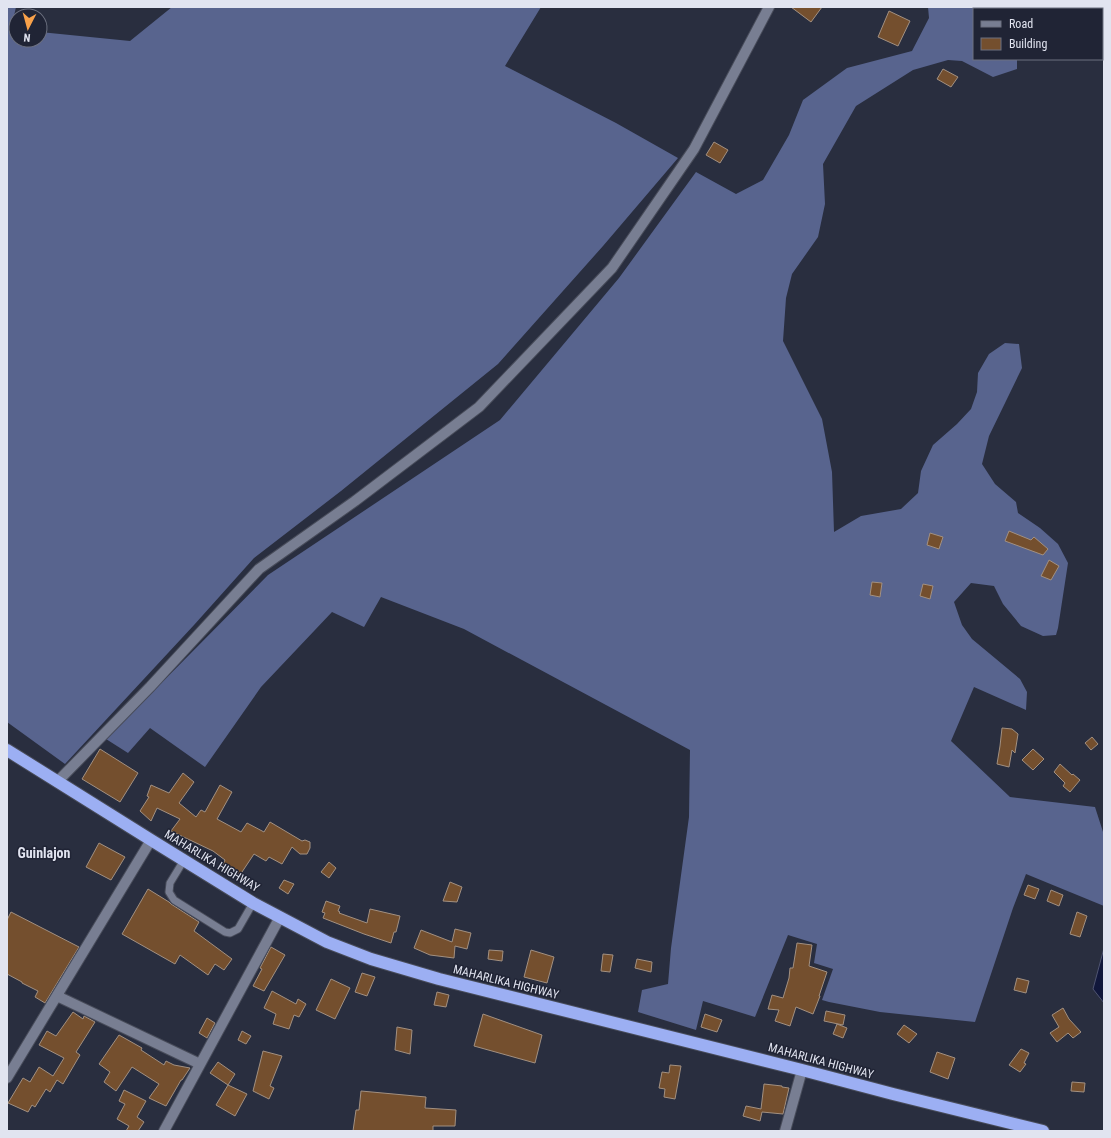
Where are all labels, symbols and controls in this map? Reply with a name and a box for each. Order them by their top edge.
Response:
north arrow [8,8,48,48]
legend [973,8,1103,60]
text: Road [1009,17,1033,31]
text: N [23,31,31,44]
text: Building [1009,37,1047,51]
street label: MAHARLIKA HIGHWAY [162,827,263,895]
district label: Guinlajon [18,845,71,861]
street label: MAHARLIKA HIGHWAY [452,962,561,1002]
street label: MAHARLIKA HIGHWAY [767,1040,876,1082]

